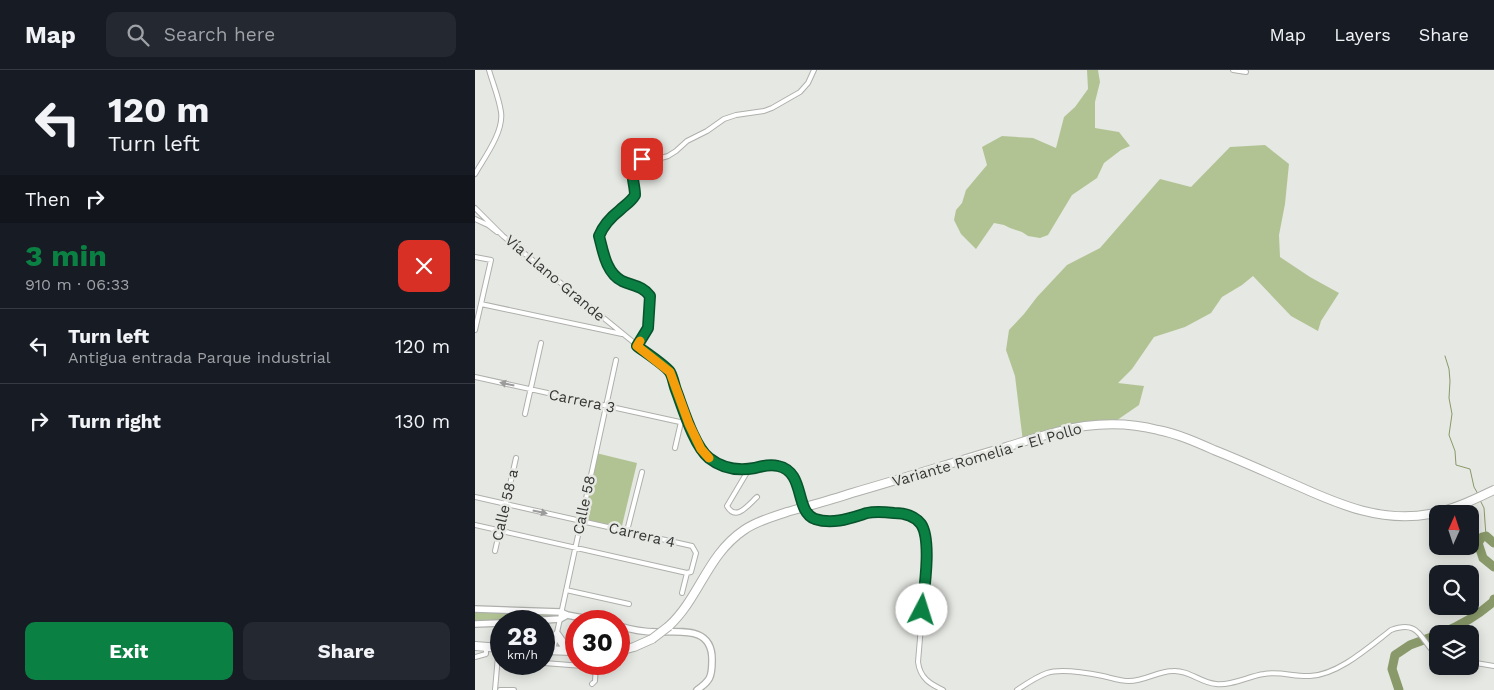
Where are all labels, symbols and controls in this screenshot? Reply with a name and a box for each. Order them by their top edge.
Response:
search box [106,12,456,57]
text: Map [25,21,76,49]
icon: search [124,21,152,49]
text: Search here [164,23,275,46]
text: Map [1269,24,1306,45]
text: Layers [1334,24,1391,45]
text: Share [1419,24,1469,45]
text: 120 m [108,89,209,131]
icon: left [25,90,90,155]
text: Turn left [108,131,200,156]
pin [621,138,663,180]
icon: arrive [628,145,656,173]
icon: right [81,185,109,213]
text: Then [25,188,71,211]
street label: Vía Llano Grande [501,231,609,325]
text: 3 min [25,238,107,273]
button: close [398,240,450,292]
text: 910 m · 06:33 [25,275,129,294]
text: Turn left [68,325,149,348]
icon: left [25,332,53,360]
text: 120 m [395,335,450,358]
text: Antigua entrada Parque industrial [68,348,331,367]
one-way arrow [500,380,515,388]
street label: Carrera 3 [547,385,617,417]
icon: right [25,407,53,435]
text: Turn right [68,410,161,433]
text: 130 m [395,410,450,433]
street label: Variante Romelia - El Pollo [890,419,1084,491]
street label: Calle 58 a [488,467,522,543]
street label: Calle 58 [569,474,599,536]
north arrow [1429,505,1479,555]
map controls [1429,505,1479,675]
one-way arrow [532,508,547,516]
street label: Carrera 4 [607,519,677,551]
button: search [1429,565,1479,615]
position arrow [895,583,947,635]
speed limit sign: 30 [565,610,630,675]
button: Exit [25,622,233,680]
button: Share [243,622,450,680]
text: 28 [507,622,538,651]
button: layers [1429,625,1479,675]
text: km/h [507,648,538,662]

